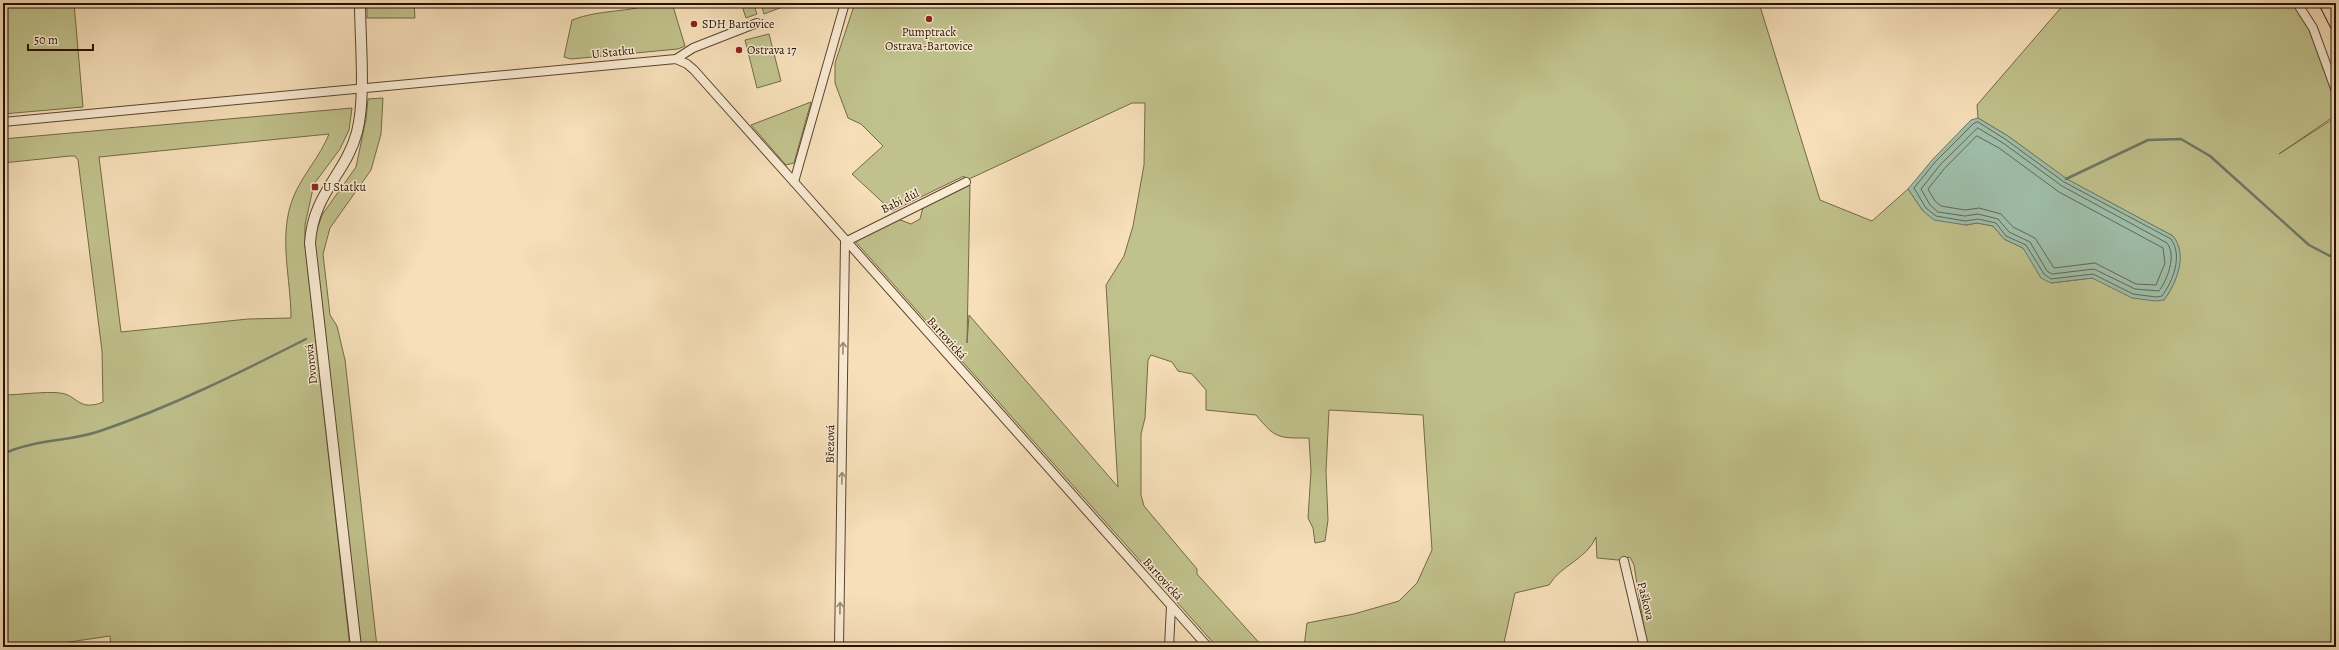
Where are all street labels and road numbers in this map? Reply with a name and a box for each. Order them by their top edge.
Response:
street label: U Statku [591,42,636,62]
street label: Babí důl [878,185,922,217]
street label: Bartovická [924,313,971,363]
street label: Dvorová [301,343,321,385]
street label: Březová [822,424,838,464]
street label: Bartovická [1140,554,1187,604]
street label: Paškova [1634,580,1659,622]

